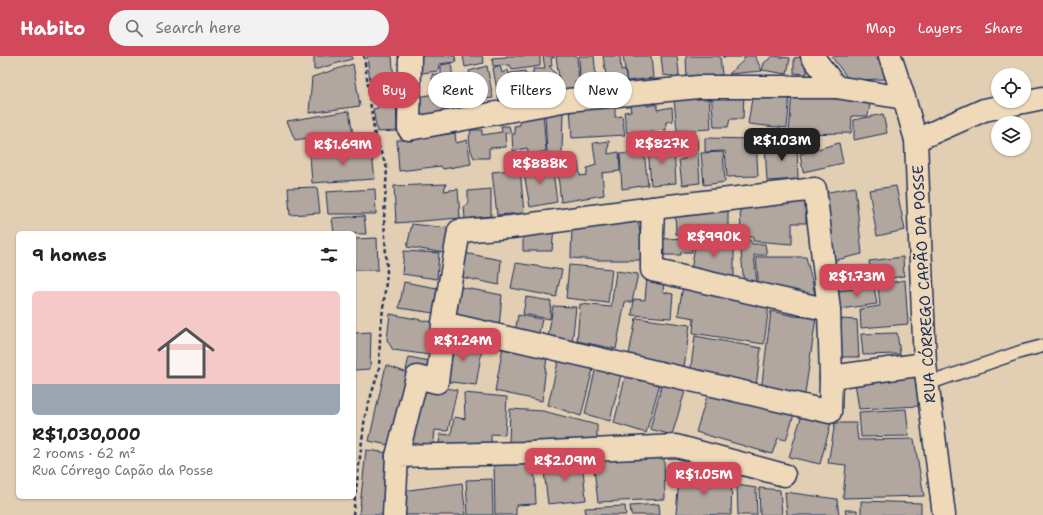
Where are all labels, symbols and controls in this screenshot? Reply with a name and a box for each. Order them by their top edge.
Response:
search box [109,10,389,46]
text: Habito [20,16,85,41]
icon: search [123,17,145,39]
text: Search here [155,18,241,38]
text: Map [866,19,896,37]
text: Layers [918,19,962,37]
text: Share [984,19,1023,37]
map controls [991,68,1031,156]
button: locate [991,68,1031,108]
chip: Buy [368,72,420,108]
chip: Rent [428,72,488,108]
chip: Filters [496,72,566,108]
chip: New [574,72,632,108]
button: layers [991,116,1031,156]
pin: R$1.03M [745,128,819,162]
pin: R$827K [629,131,695,165]
pin: R$1.69M [306,132,380,166]
text: R$1.03M [753,132,811,149]
text: R$827K [635,135,689,152]
text: R$1.69M [314,136,372,153]
pin: R$888K [507,151,573,185]
text: R$888K [513,155,567,172]
street label: RUA CÓRREGO CAPÃO DA POSSE [906,164,940,404]
pin: R$990K [681,224,747,258]
text: R$990K [687,228,741,245]
text: 9 homes [32,244,107,266]
icon: filters [318,244,340,266]
pin: R$1.73M [820,264,894,298]
text: R$1.73M [829,268,885,285]
icon: home [150,317,222,389]
pin: R$1.24M [426,328,500,362]
text: R$1.24M [434,332,492,349]
text: R$1,030,000 [32,423,141,445]
text: 2 rooms · 62 m² [32,445,136,462]
pin: R$2.09M [528,448,602,482]
text: R$2.09M [534,452,596,469]
text: Rua Córrego Capão da Posse [32,462,213,479]
pin: R$1.05M [667,462,741,496]
text: R$1.05M [675,466,733,483]

